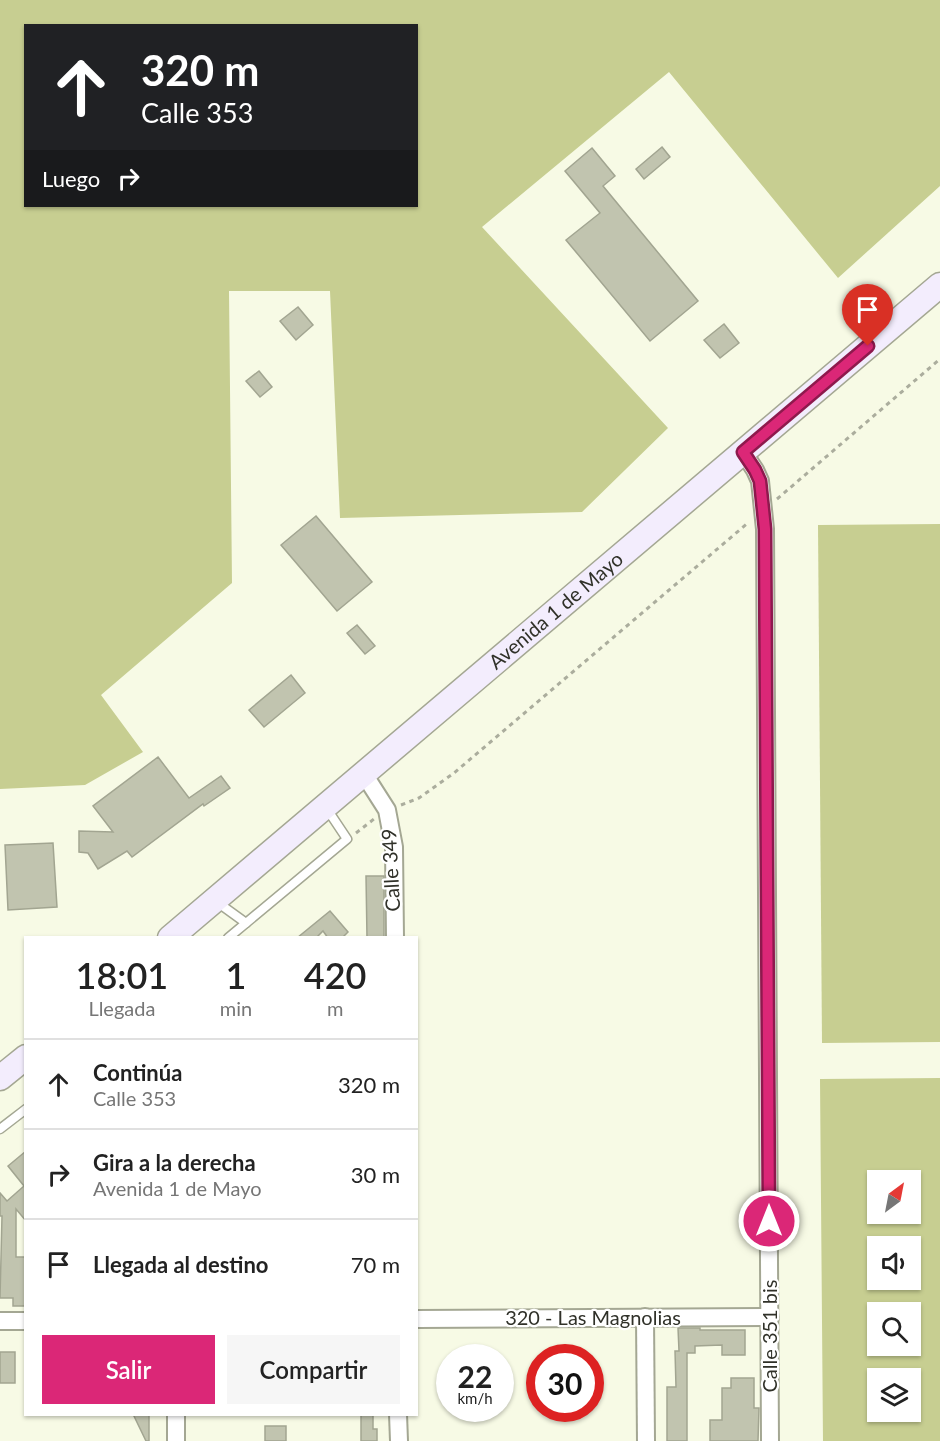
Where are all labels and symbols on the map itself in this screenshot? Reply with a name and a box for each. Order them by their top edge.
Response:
pin [842,284,893,346]
street label: Avenida 1 de Mayo [483,546,627,674]
street label: Calle 349 [376,828,404,912]
north arrow [867,1170,921,1224]
position arrow [737,1189,801,1253]
street label: Calle 351 bis [757,1280,781,1393]
street label: 320 - Las Magnolias [505,1305,681,1329]
speed limit sign: 30 [526,1344,604,1422]

